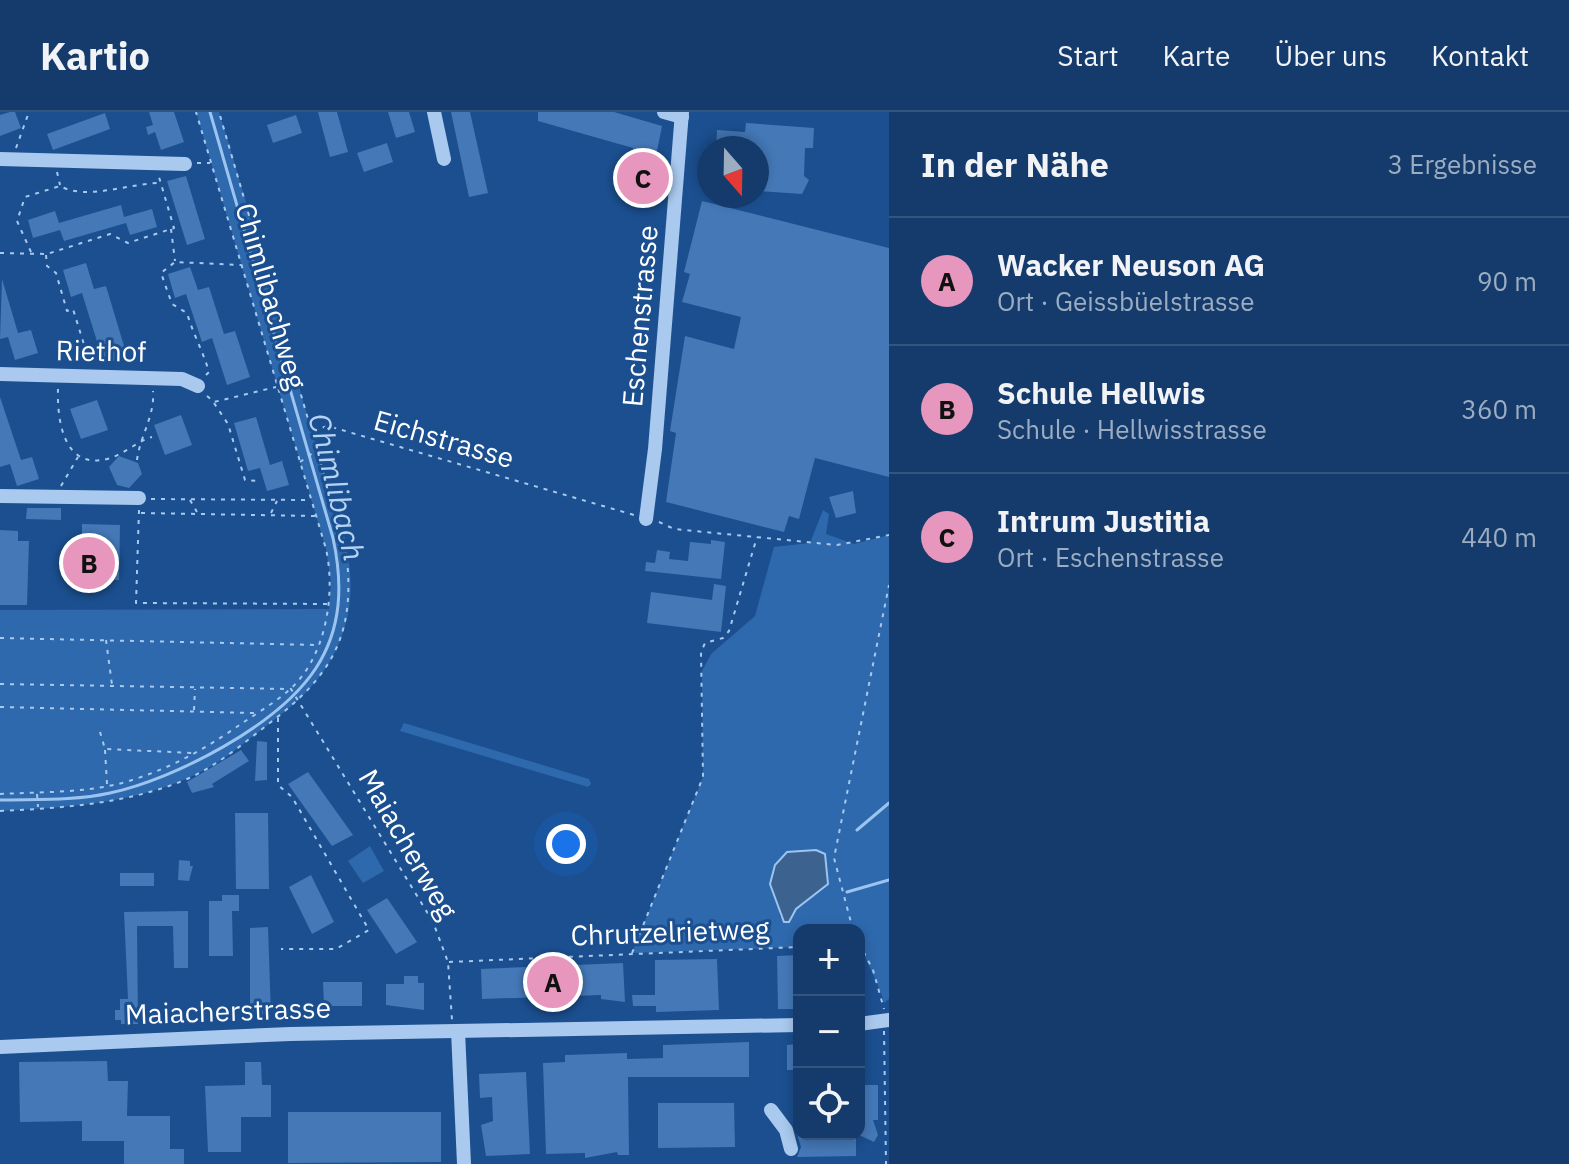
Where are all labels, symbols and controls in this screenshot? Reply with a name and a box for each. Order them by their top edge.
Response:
text: Kartio [40,31,150,80]
text: Start [1057,37,1119,74]
text: Karte [1163,37,1230,74]
text: Über uns [1274,37,1387,74]
text: Kontakt [1431,37,1529,74]
north arrow [697,136,769,208]
text: In der Nähe [921,142,1109,186]
text: 3 Ergebnisse [1388,147,1537,181]
pin: C [617,148,669,208]
street label: Chimlibachweg [227,199,316,393]
street label: Eschenstrasse [613,224,666,408]
text: Wacker Neuson AG [997,245,1265,284]
text: A [938,264,956,298]
text: 90 m [1477,264,1537,298]
text: Ort · Geissbüelstrasse [997,284,1255,318]
street label: Riethof [55,331,147,370]
text: Schule Hellwis [997,373,1205,412]
text: B [938,392,956,426]
text: 360 m [1461,392,1537,426]
street label: Eichstrasse [370,401,519,476]
water label: Chimlibach [300,409,375,564]
text: Schule · Hellwisstrasse [997,412,1267,446]
text: Intrum Justitia [997,501,1210,540]
text: C [939,520,955,554]
text: 440 m [1461,520,1537,554]
pin: B [63,533,115,593]
text: Ort · Eschenstrasse [997,540,1224,574]
street label: Maiacherweg [351,762,466,925]
your location [546,824,586,864]
street label: Chrutzelrietweg [570,910,770,953]
map controls [793,924,865,1140]
button: + [793,924,865,996]
pin: A [527,952,579,1012]
street label: Maiacherstrasse [124,988,332,1033]
button: − [793,996,865,1068]
button: locate [793,1068,865,1140]

